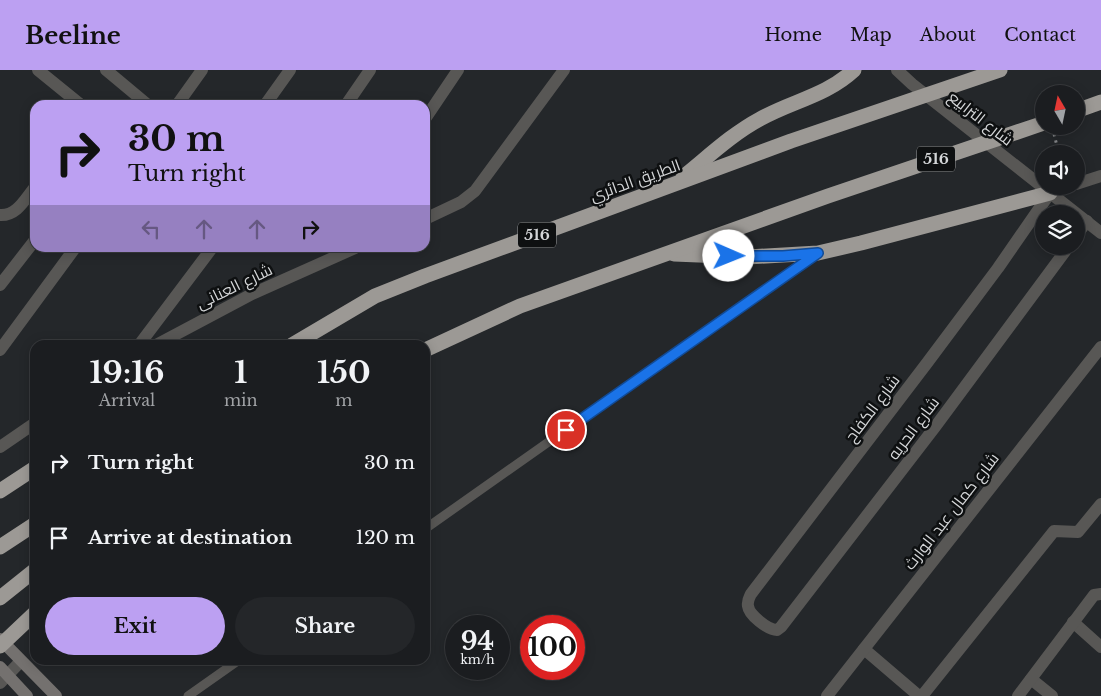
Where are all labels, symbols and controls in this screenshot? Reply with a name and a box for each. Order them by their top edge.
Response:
text: Beeline [25,21,121,50]
text: Home [764,24,822,46]
text: Map [850,24,892,46]
text: About [920,24,976,46]
text: Contact [1004,24,1076,46]
north arrow [1035,85,1085,135]
map controls [1035,85,1085,255]
street label: شارع الترابيع [943,86,1018,151]
text: 30 m [128,117,225,160]
icon: right [45,120,110,185]
button: sound [1035,145,1085,195]
road number: 516 [917,146,955,172]
street label: الطريق الدائري [587,154,684,209]
text: Turn right [128,160,246,187]
button: layers [1035,205,1085,255]
icon: left [137,215,165,243]
icon: ahead [190,215,218,243]
icon: ahead [243,215,271,243]
icon: right [296,215,324,243]
road number: 516 [518,222,556,248]
position arrow [702,229,754,281]
street label: شارع العنانى [193,259,276,315]
text: 19:16 [89,354,165,391]
text: 1 [234,354,247,391]
text: 150 [317,354,371,391]
street label: شارع الكفاح [840,370,905,447]
text: Arrival [99,390,155,410]
text: min [224,390,258,410]
text: m [335,390,352,410]
street label: شارع الحريه [883,393,945,465]
pin [545,409,587,451]
icon: arrive [552,416,580,444]
icon: right [45,449,73,477]
street label: شارع كمال عبد الوارث [899,449,1004,575]
text: Turn right [88,451,194,474]
text: 30 m [364,451,415,474]
icon: arrive [45,524,73,552]
text: Arrive at destination [88,526,292,549]
text: 120 m [355,526,415,549]
button: Exit [45,597,225,655]
button: Share [235,597,415,655]
speed limit sign: 100 [520,615,585,680]
text: 94 [461,626,494,657]
text: km/h [460,652,495,667]

